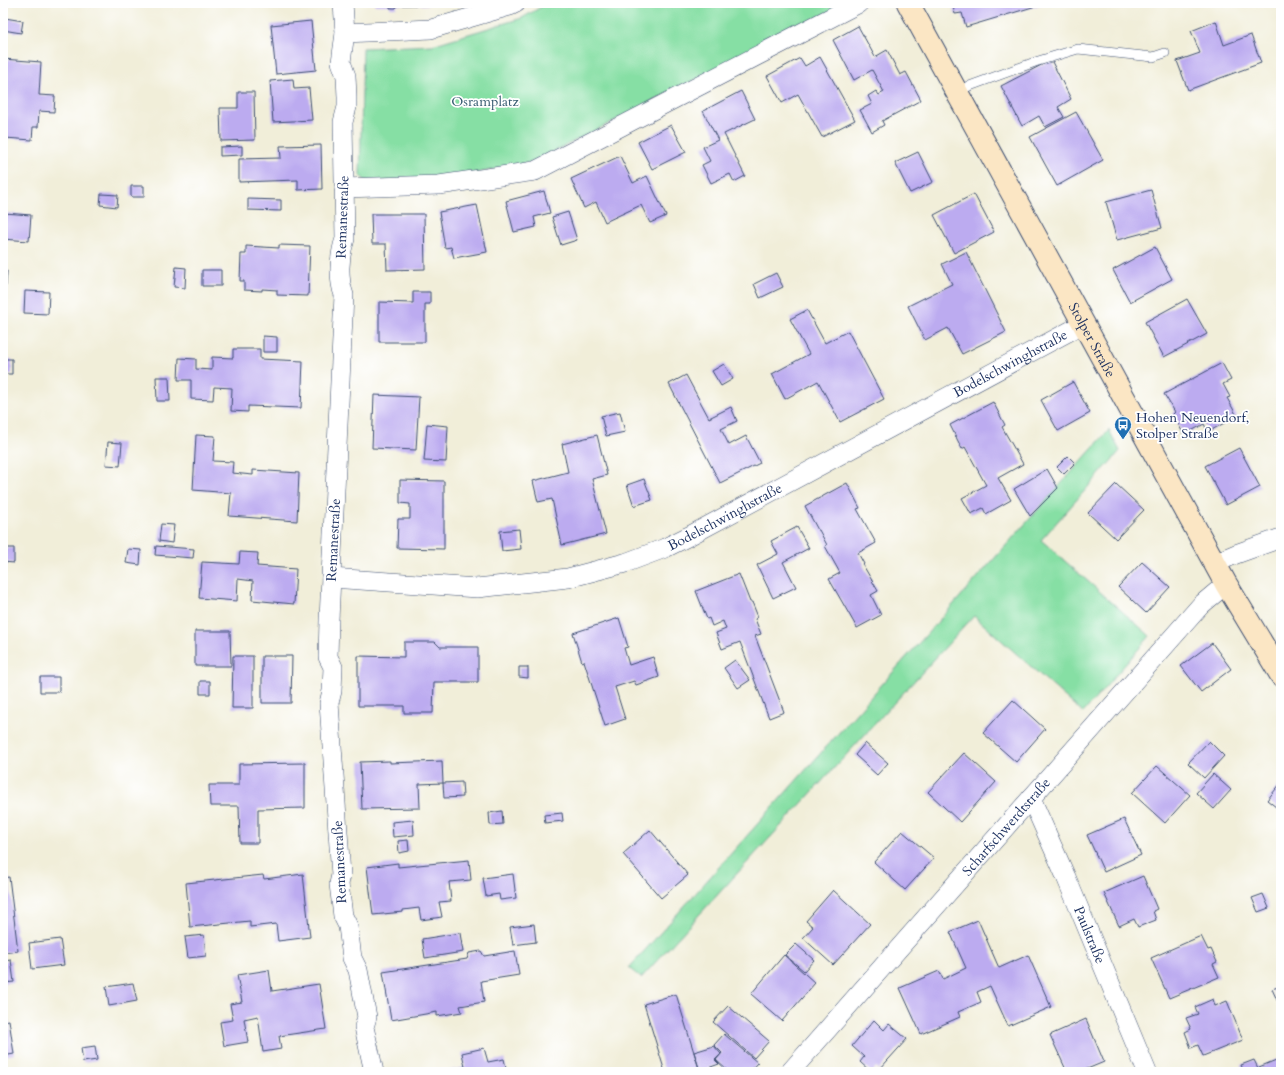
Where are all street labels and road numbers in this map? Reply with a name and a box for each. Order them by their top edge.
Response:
street label: Remanestraße [332,175,353,259]
street label: Stolper Straße [1064,299,1120,381]
street label: Bodelschwinghstraße [950,325,1071,402]
street label: Bodelschwinghstraße [665,479,785,555]
street label: Remanestraße [322,498,345,582]
street label: Scharfschwerdtstraße [958,774,1055,880]
street label: Remanestraße [328,820,351,904]
street label: Paulstraße [1069,903,1110,967]

